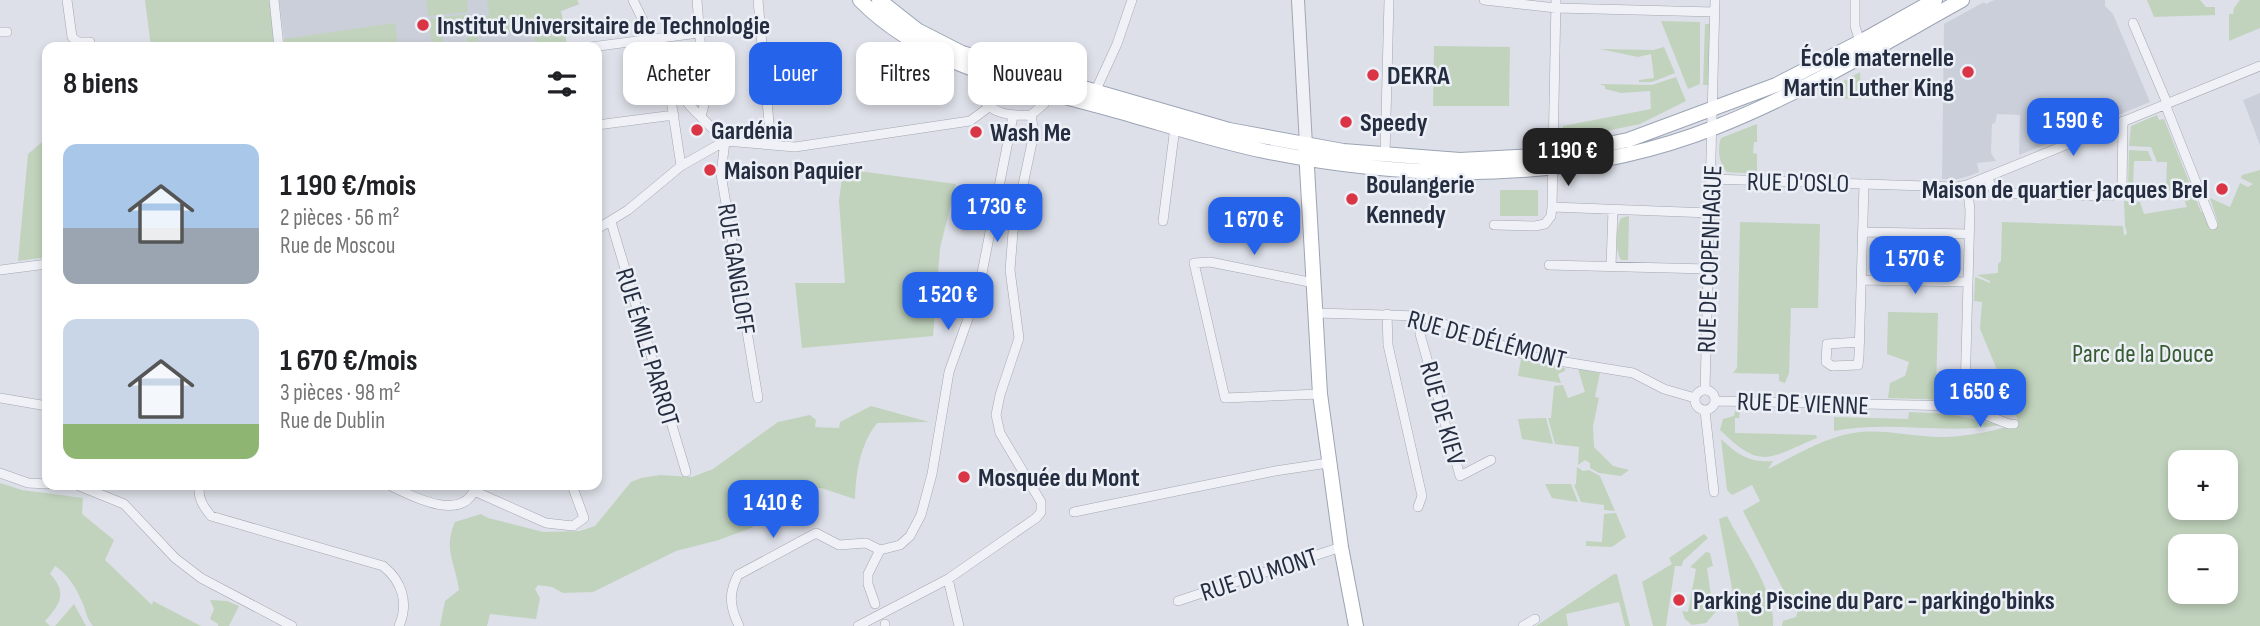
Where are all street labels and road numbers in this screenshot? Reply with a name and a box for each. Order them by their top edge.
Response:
street label: RUE DE COPENHAGUE [1692,164,1729,354]
street label: RUE D'OSLO [1747,167,1849,200]
street label: RUE GANGLOFF [710,201,761,337]
street label: RUE ÉMILE PARROT [608,265,685,430]
street label: RUE DE DÉLÉMONT [1404,304,1569,377]
street label: RUE DE KIEV [1412,358,1471,469]
street label: RUE DE VIENNE [1736,387,1870,422]
street label: RUE DU MONT [1197,542,1322,609]

